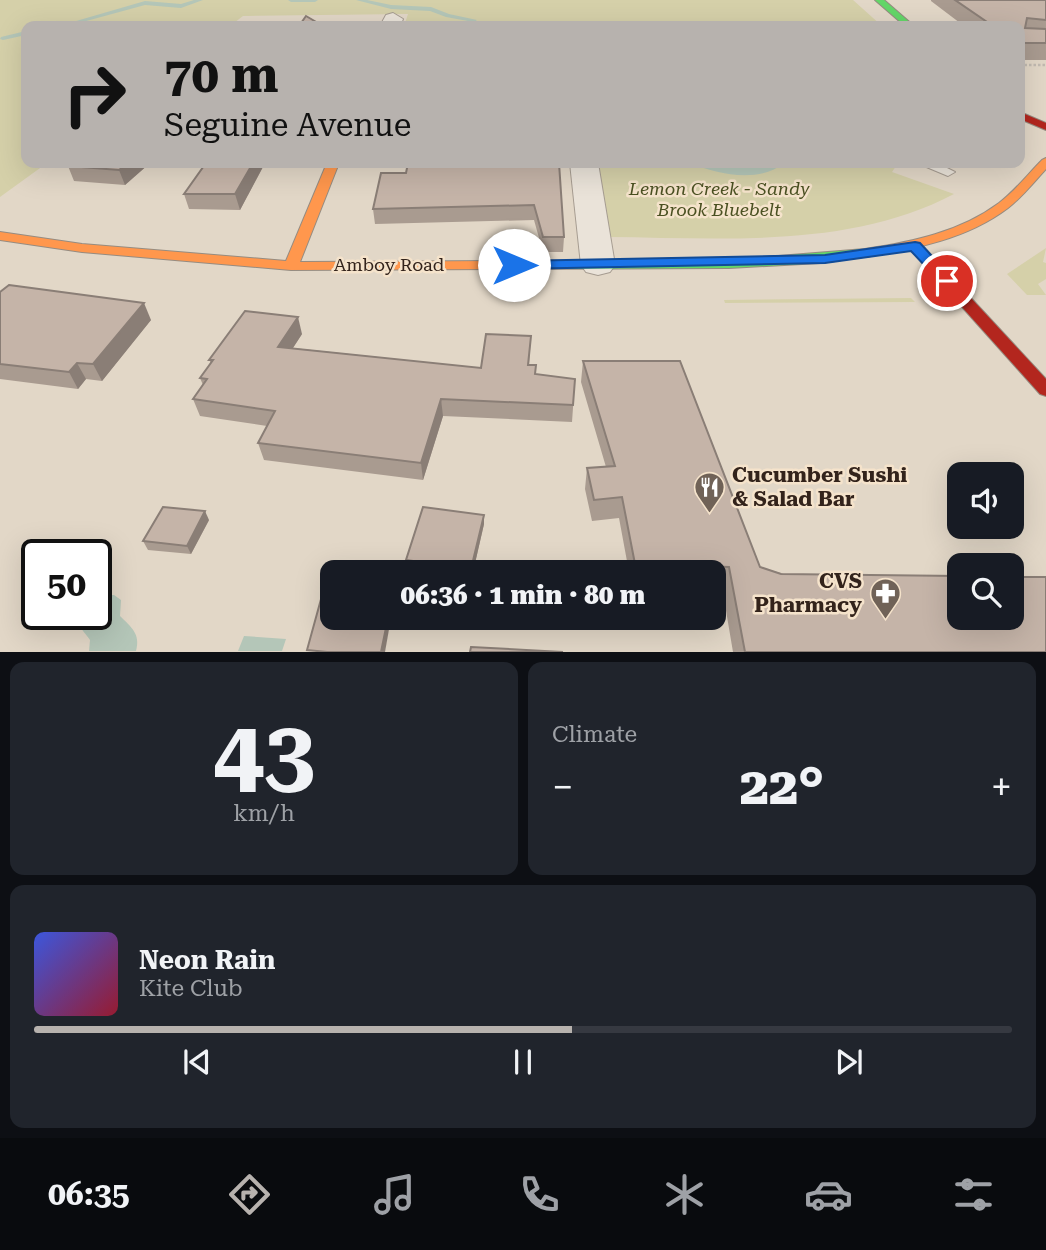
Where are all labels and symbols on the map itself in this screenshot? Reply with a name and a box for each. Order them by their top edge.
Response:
park label: Lemon Creek - Sandy Brook Bluebelt [628,178,810,220]
position arrow [477,228,551,302]
pin [917,251,977,311]
street label: Amboy Road [334,254,445,275]
place label: Cucumber Sushi & Salad Bar [732,463,907,511]
restaurant icon: Cucumber Sushi & Salad Bar [692,470,726,514]
speed limit sign: 50 [21,539,112,630]
place label: CVS Pharmacy [754,569,862,617]
pharmacy icon: CVS Pharmacy [868,576,902,620]

